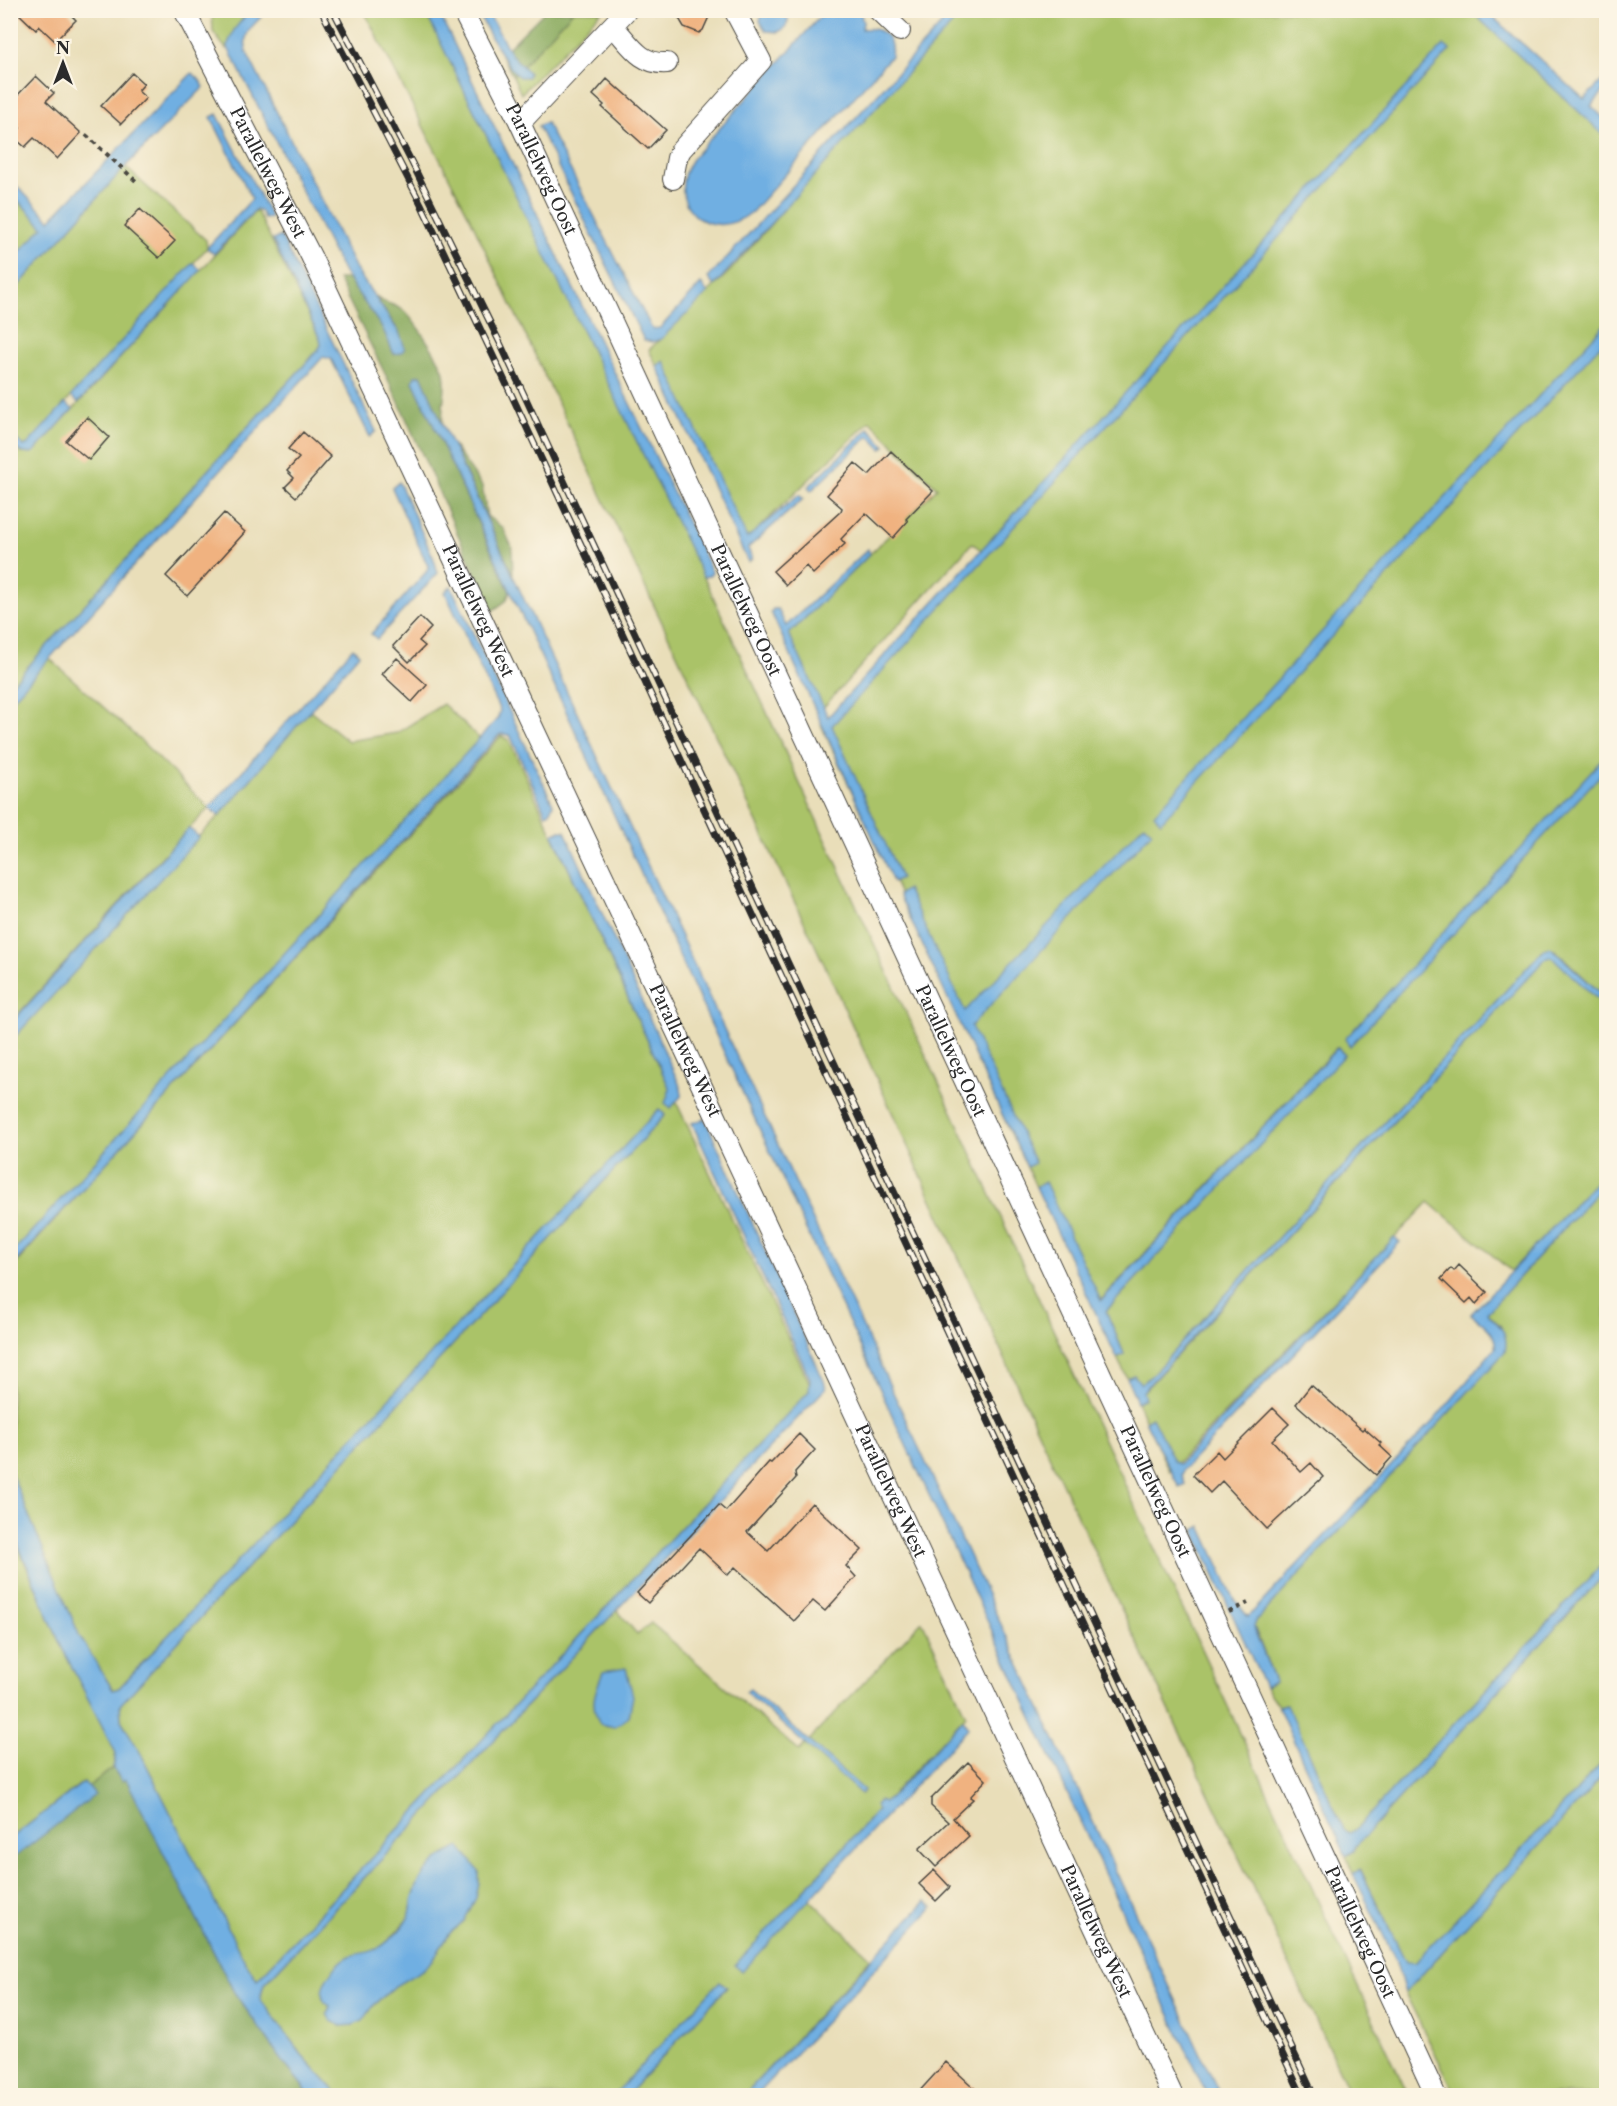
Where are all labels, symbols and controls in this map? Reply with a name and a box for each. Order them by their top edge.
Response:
north arrow [33,33,93,93]
text: N [56,38,70,58]
street label: Parallelweg Oost [501,100,582,239]
street label: Parallelweg West [225,103,311,242]
street label: Parallelweg West [437,541,519,681]
street label: Parallelweg Oost [706,541,786,680]
street label: Parallelweg West [644,980,726,1121]
street label: Parallelweg Oost [911,981,991,1121]
street label: Parallelweg West [850,1421,931,1562]
street label: Parallelweg Oost [1115,1422,1196,1562]
street label: Parallelweg West [1056,1861,1137,2002]
street label: Parallelweg Oost [1320,1863,1400,2003]

